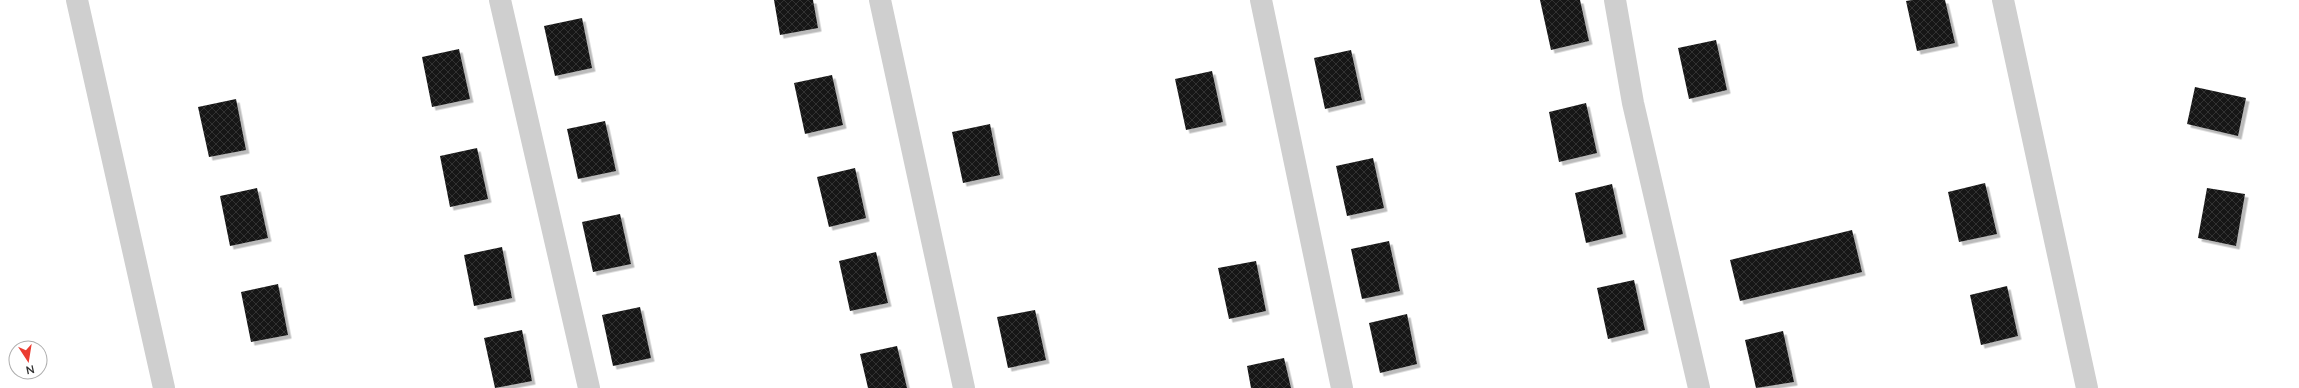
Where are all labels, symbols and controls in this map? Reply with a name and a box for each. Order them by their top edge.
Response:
north arrow [8,340,48,380]
text: N [25,363,36,378]

